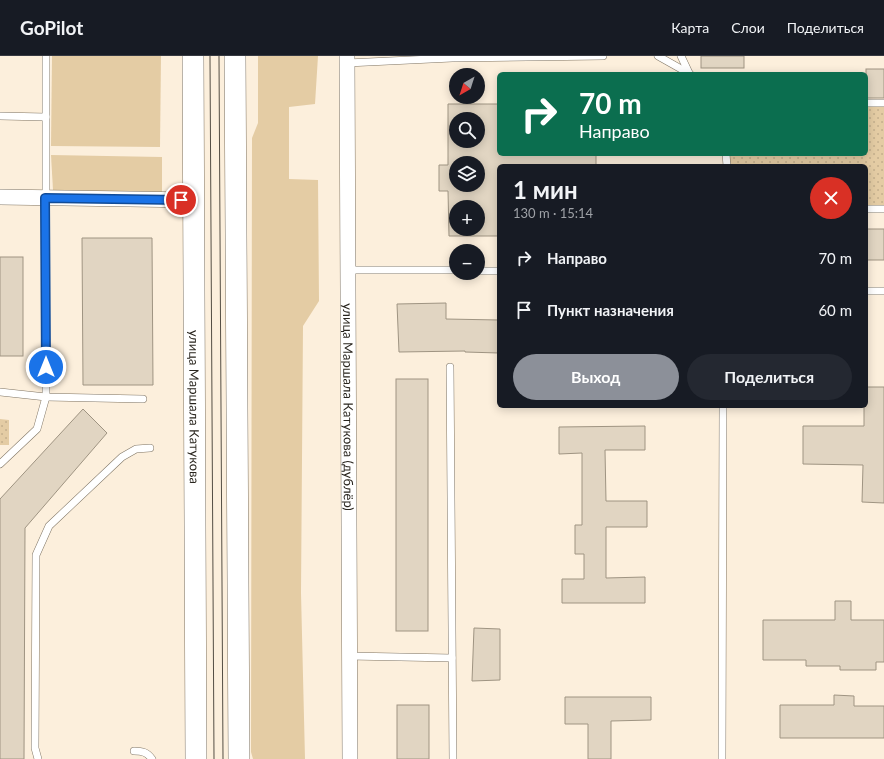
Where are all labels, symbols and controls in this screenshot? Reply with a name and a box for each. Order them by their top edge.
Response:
text: GoPilot [20,16,83,39]
text: Карта [671,19,709,36]
text: Слои [731,19,765,36]
text: Поделиться [787,19,864,36]
north arrow [449,68,485,104]
map controls [449,68,485,280]
text: 70 m [579,86,642,120]
icon: right [513,88,565,140]
button: search [449,112,485,148]
text: Направо [579,120,650,142]
button: layers [449,156,485,192]
text: 1 мин [513,175,578,204]
button: close [810,177,852,219]
pin [164,183,198,217]
icon: arrive [170,189,192,211]
button: + [449,200,485,236]
text: 130 m · 15:14 [513,205,593,221]
button: − [449,244,485,280]
icon: right [513,247,535,269]
text: Направо [547,249,607,267]
text: 70 m [818,249,852,267]
icon: arrive [513,299,535,321]
text: Пункт назначения [547,301,674,319]
text: 60 m [818,301,852,319]
street label: улица Маршала Катукова (дублёр) [340,303,357,511]
street label: улица Маршала Катукова [186,330,203,484]
position arrow [25,346,67,388]
button: Выход [513,354,679,400]
button: Поделиться [687,354,852,400]

